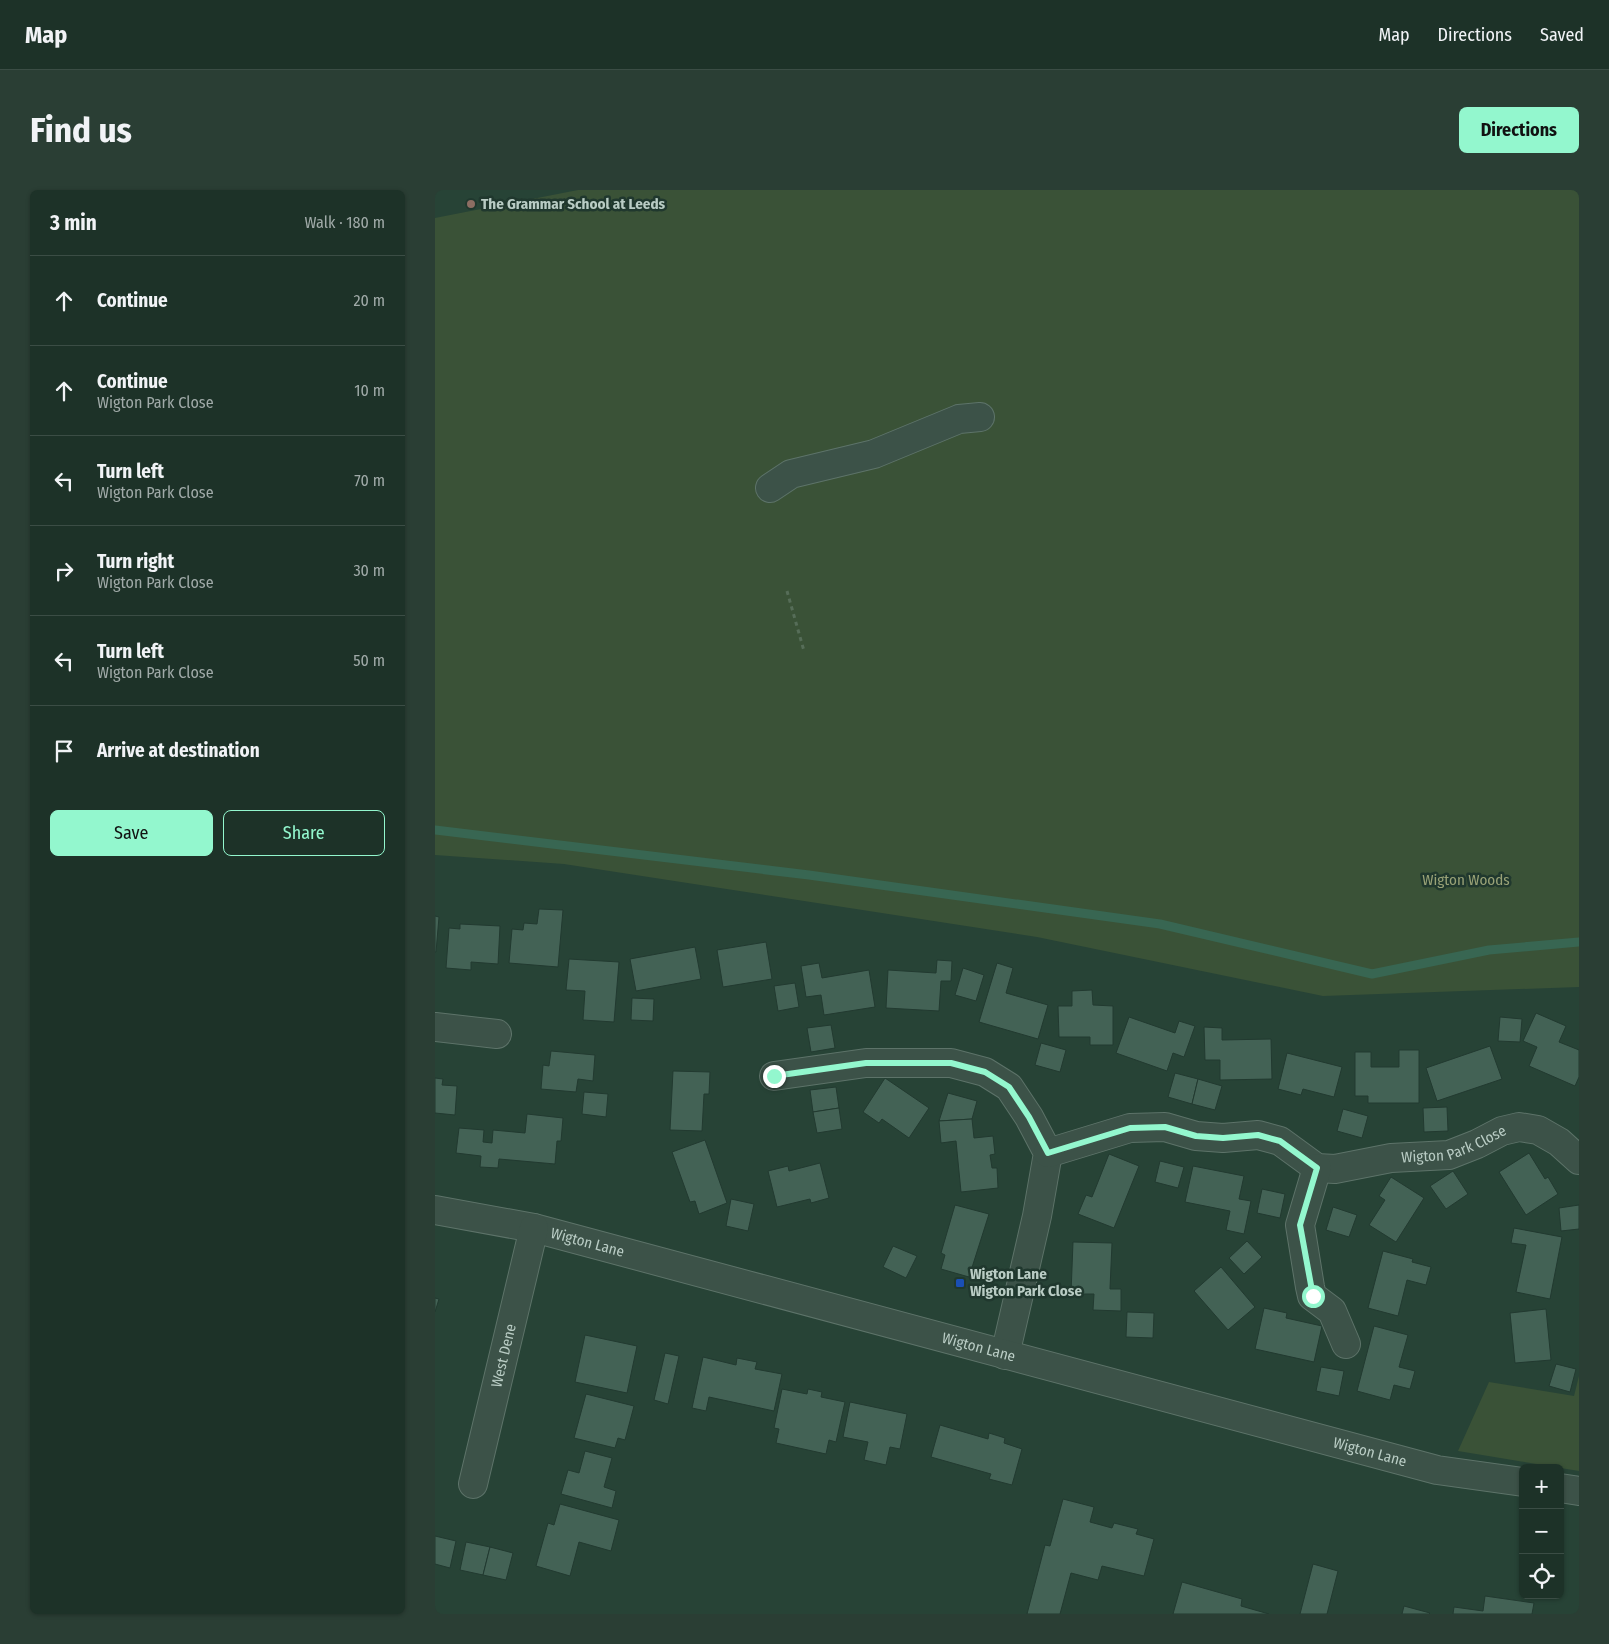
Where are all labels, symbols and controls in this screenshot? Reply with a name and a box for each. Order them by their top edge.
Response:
text: Map [25,21,67,49]
text: Map [1378,24,1410,46]
text: Directions [1438,24,1512,46]
text: Saved [1540,24,1584,46]
button: Directions [1459,107,1579,153]
text: Find us [30,109,132,151]
place label: The Grammar School at Leeds [481,195,666,213]
marker: The Grammar School at Leeds [465,198,477,210]
text: 3 min [50,210,97,236]
text: Walk · 180 m [305,213,385,232]
icon: ahead [50,287,78,315]
text: Continue [97,289,168,312]
text: 20 m [354,291,385,310]
text: Continue [97,370,168,393]
icon: ahead [50,377,78,405]
text: 10 m [354,381,385,400]
text: Wigton Park Close [97,393,214,412]
text: Turn left [97,460,164,483]
icon: left [50,467,78,495]
text: 70 m [354,471,385,490]
text: Wigton Park Close [97,483,214,502]
text: Turn right [97,550,174,573]
icon: right [50,557,78,585]
text: 30 m [353,561,385,580]
text: Wigton Park Close [97,573,214,592]
text: Turn left [97,640,164,663]
icon: left [50,647,78,675]
text: 50 m [353,651,385,670]
text: Wigton Park Close [97,663,214,682]
icon: arrive [50,737,78,765]
text: Arrive at destination [97,739,260,762]
button: Save [50,810,213,856]
button: Share [223,810,385,856]
park label: Wigton Woods [1422,871,1510,889]
route end [763,1065,786,1088]
street label: Wigton Park Close [1401,1121,1509,1166]
street label: Wigton Lane [549,1224,626,1261]
place label: Wigton Lane Wigton Park Close [970,1265,1082,1300]
marker: Wigton Lane Wigton Park Close [954,1277,966,1289]
route start [1302,1285,1325,1308]
street label: West Dene [487,1322,520,1389]
street label: Wigton Lane [940,1329,1017,1366]
street label: Wigton Lane [1331,1434,1409,1470]
map controls [1519,1464,1564,1599]
button: + [1519,1464,1564,1509]
button: − [1519,1509,1564,1554]
button: locate [1519,1554,1564,1599]

